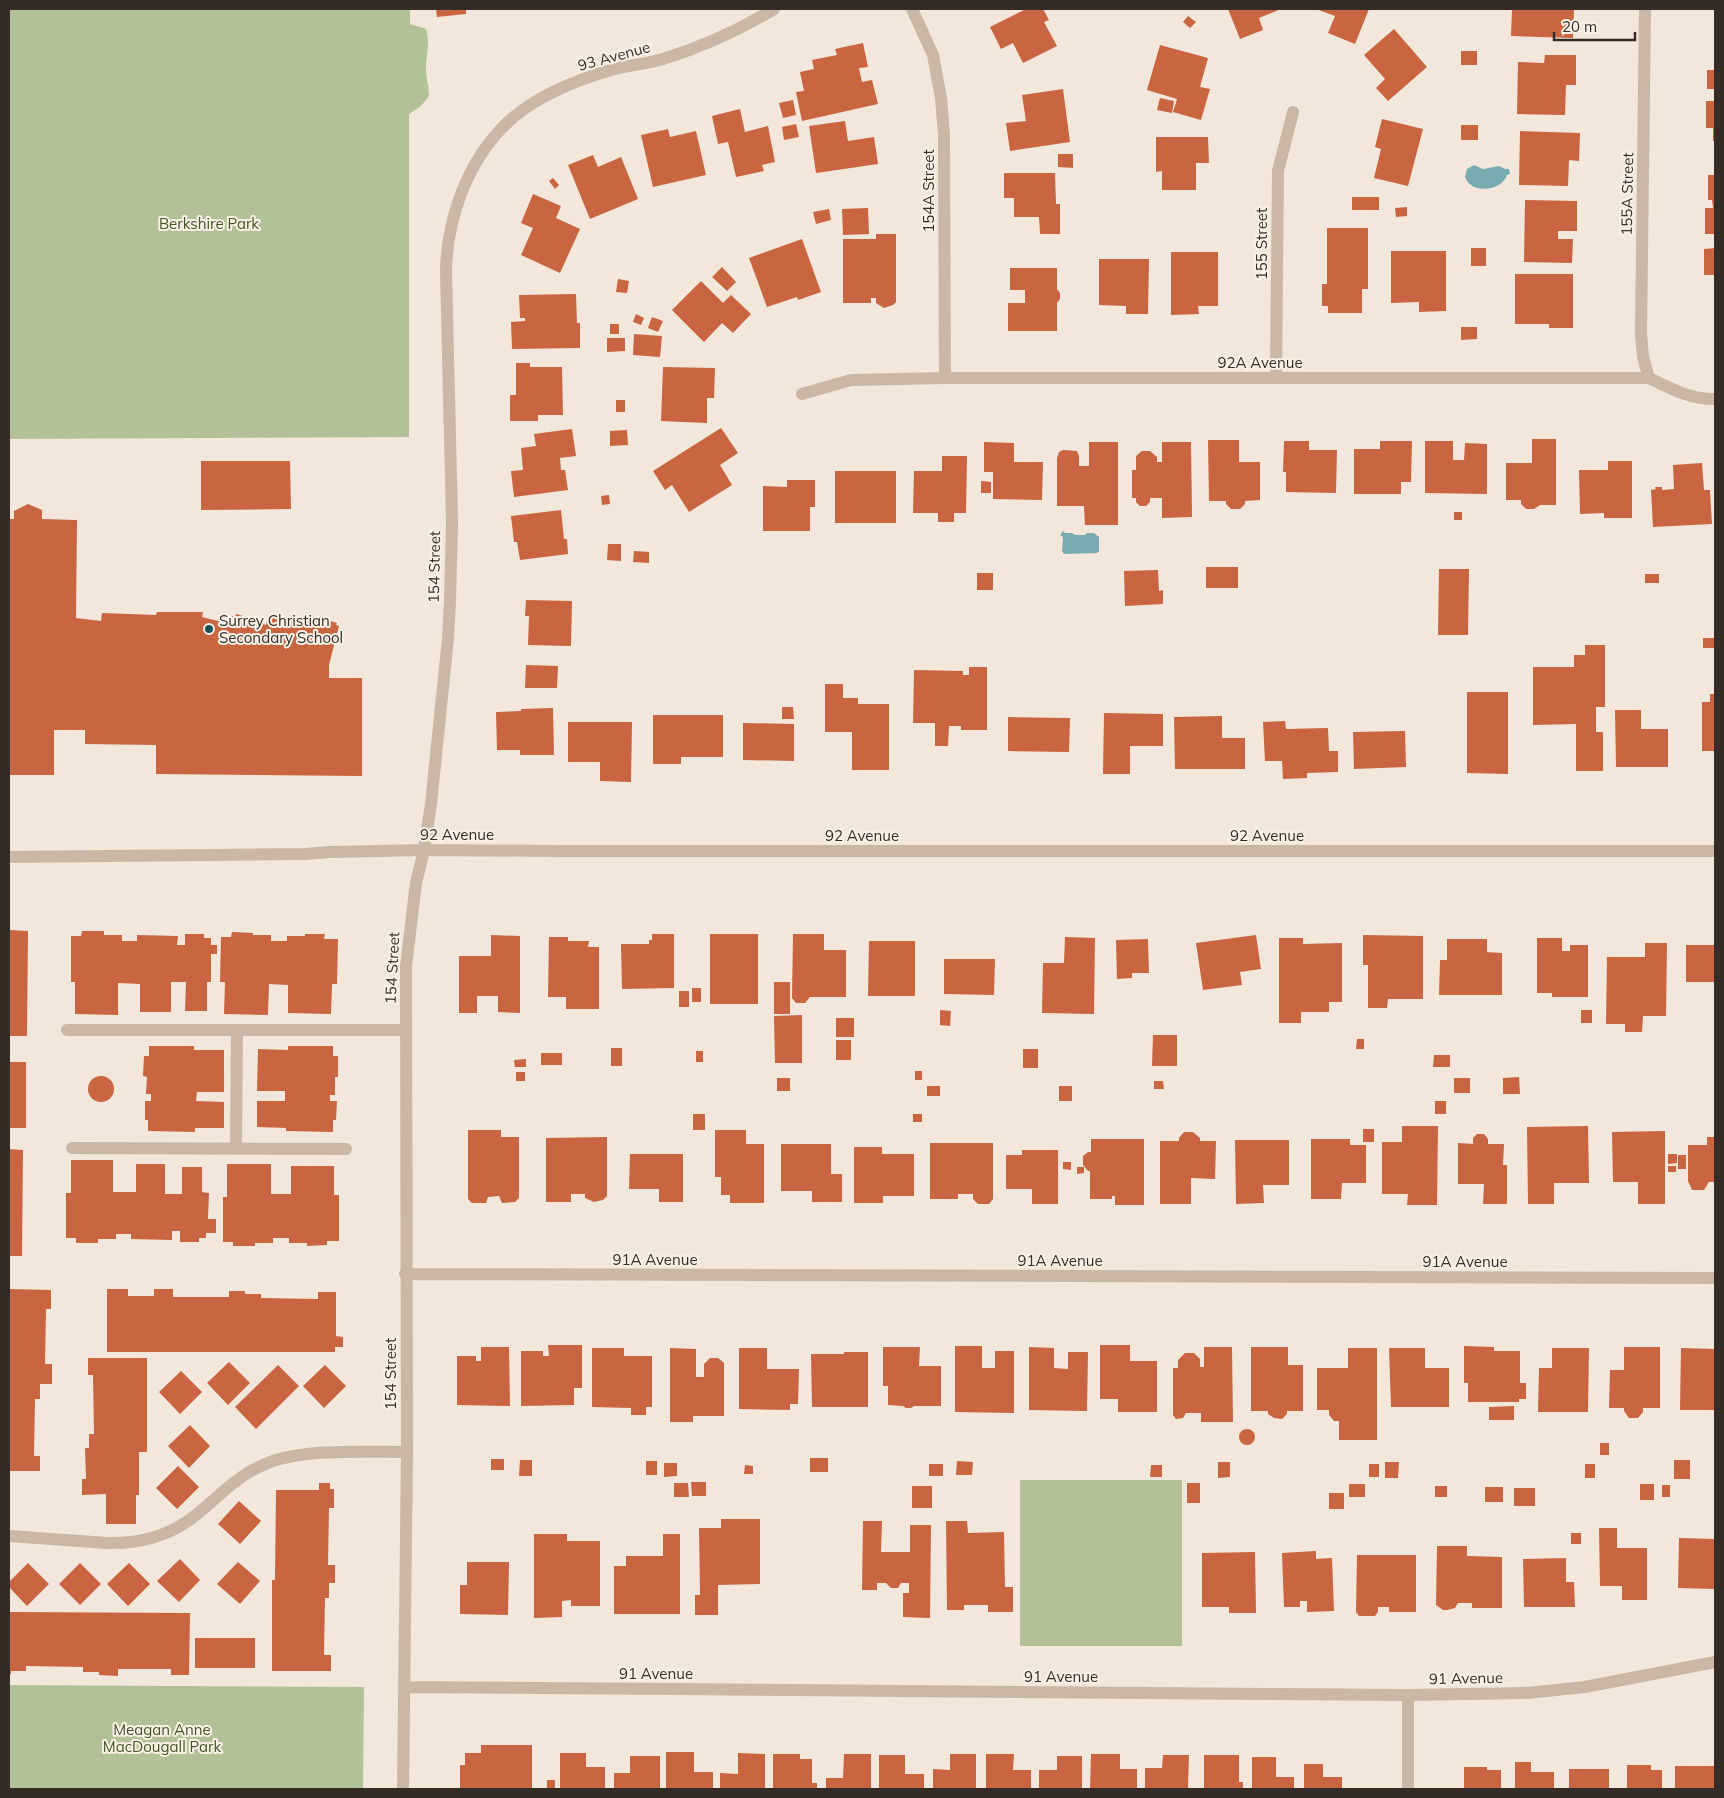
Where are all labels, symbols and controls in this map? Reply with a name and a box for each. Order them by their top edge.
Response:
scale bar [1554,10,1635,42]
text: 20 m [1562,17,1597,36]
street label: 93 Avenue [576,37,652,75]
street label: 154A Street [919,149,938,233]
street label: 155A Street [1617,152,1637,236]
street label: 155 Street [1252,208,1271,280]
park label: Berkshire Park [159,214,259,233]
street label: 92A Avenue [1217,353,1303,372]
street label: 154 Street [424,531,444,603]
place label: Surrey Christian Secondary School [219,611,343,647]
marker: Surrey Christian Secondary School [203,623,215,635]
street label: 92 Avenue [420,825,494,844]
street label: 92 Avenue [825,826,899,845]
street label: 92 Avenue [1230,826,1304,845]
street label: 154 Street [381,931,403,1005]
street label: 91A Avenue [612,1250,698,1269]
street label: 91A Avenue [1017,1251,1103,1270]
street label: 91A Avenue [1422,1252,1508,1271]
street label: 154 Street [381,1338,400,1410]
street label: 91 Avenue [619,1664,693,1683]
street label: 91 Avenue [1024,1667,1098,1686]
street label: 91 Avenue [1429,1668,1503,1688]
park label: Meagan Anne MacDougall Park [103,1720,221,1756]

